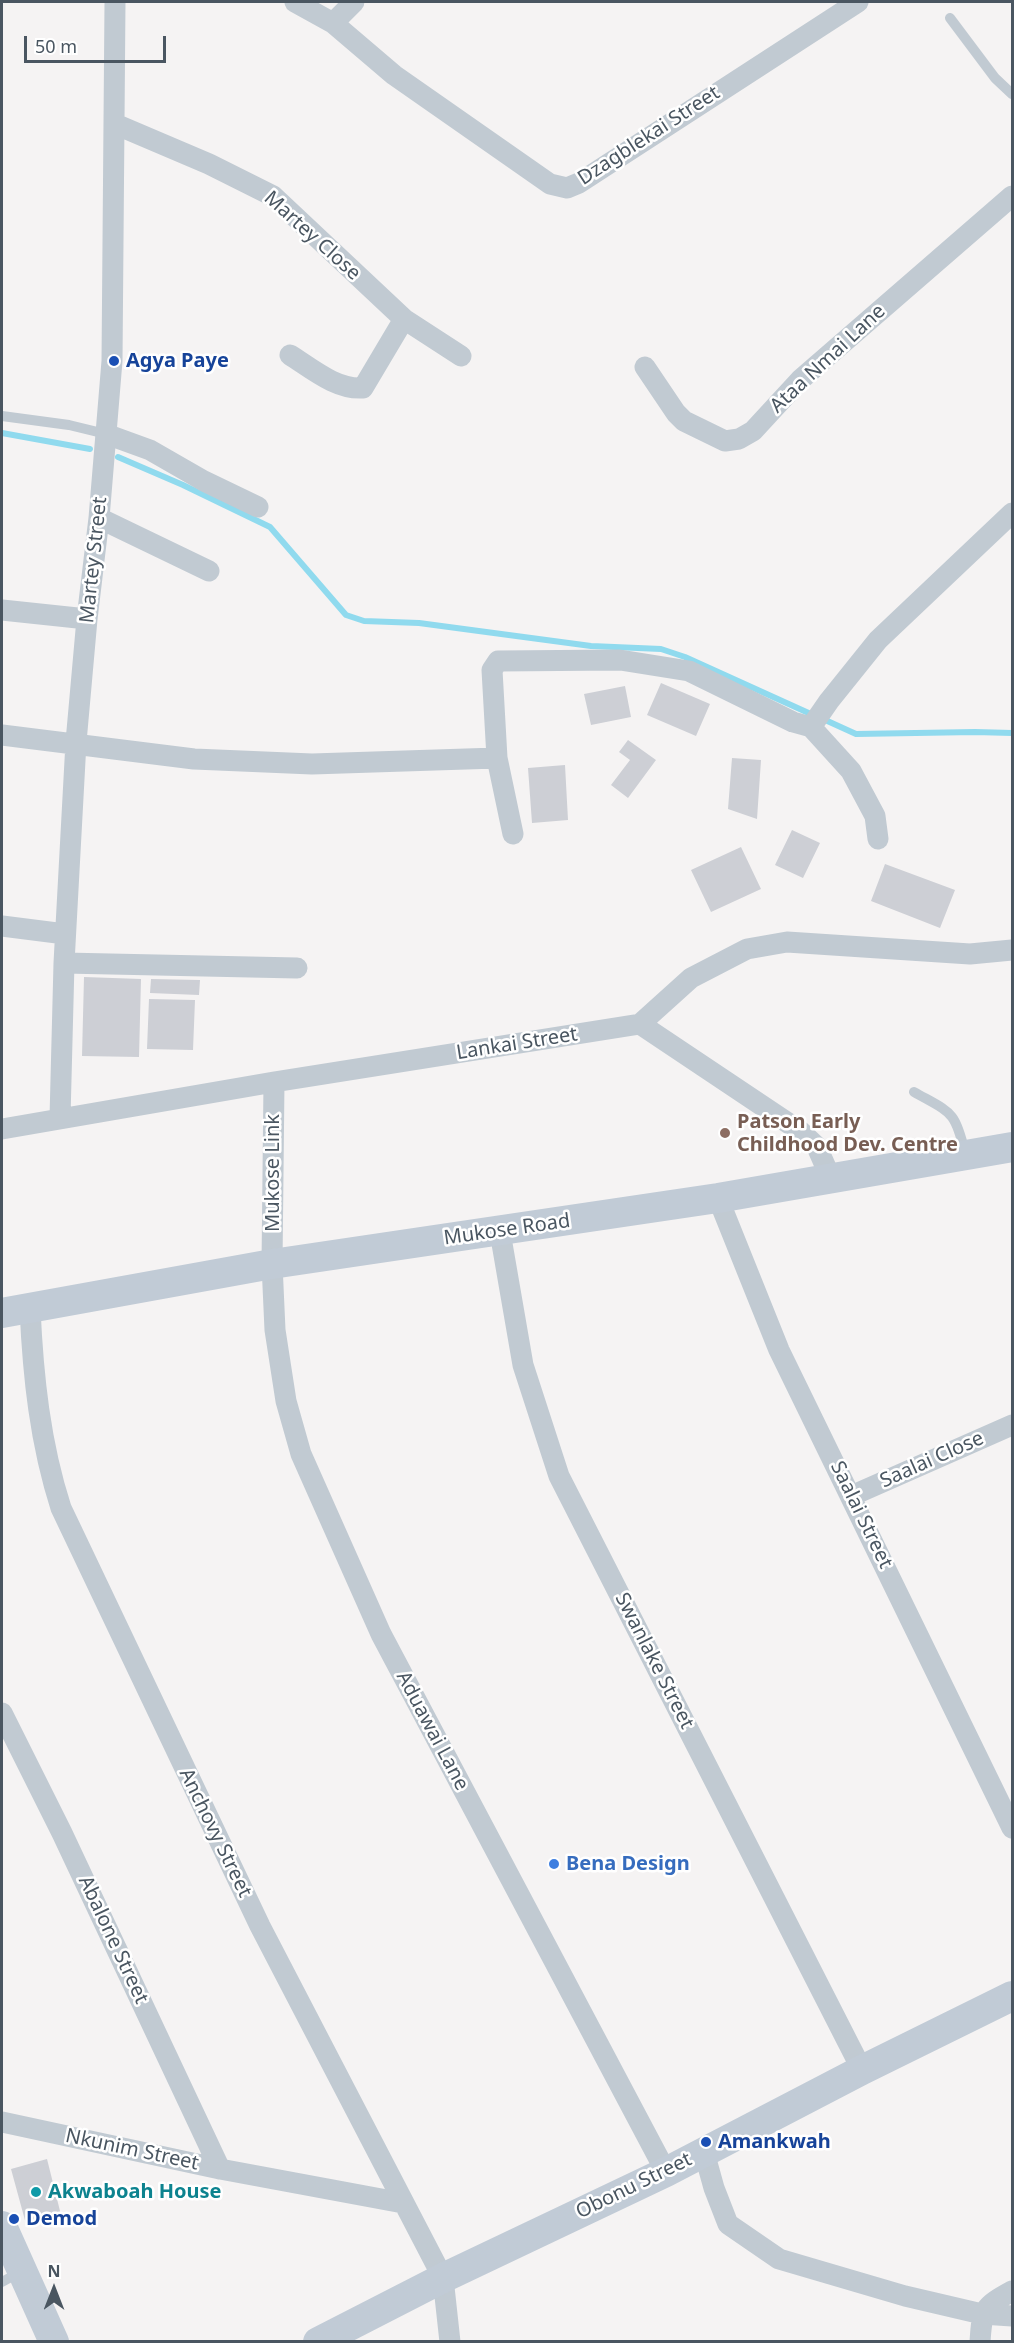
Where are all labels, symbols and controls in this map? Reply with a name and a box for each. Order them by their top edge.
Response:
scale bar [27,24,170,62]
text: 50 m [35,34,77,58]
street label: Dzagblekai Street [574,81,724,191]
street label: Martey Close [259,186,365,286]
street label: Ataa Nmai Lane [766,300,890,418]
place label: Agya Paye [126,349,229,373]
marker: Agya Paye [107,354,121,368]
street label: Martey Street [75,496,113,624]
street label: Lankai Street [455,1023,579,1065]
place label: Patson Early Childhood Dev. Centre [737,1110,958,1157]
street label: Mukose Link [261,1114,285,1232]
marker: Patson Early Childhood Dev. Centre [718,1126,732,1140]
street label: Mukose Road [442,1209,572,1251]
street label: Saalai Close [876,1426,988,1494]
street label: Saalai Street [825,1458,897,1572]
street label: Swanlake Street [609,1589,699,1733]
street label: Aduawai Lane [391,1667,473,1795]
street label: Anchovy Street [173,1765,257,1901]
place label: Bena Design [566,1852,690,1876]
marker: Bena Design [547,1857,561,1871]
street label: Abalone Street [73,1872,153,2008]
street label: Nkunim Street [63,2124,201,2176]
place label: Amankwah [718,2130,831,2154]
marker: Amankwah [699,2135,713,2149]
street label: Obonu Street [572,2148,696,2224]
place label: Akwaboah House [48,2180,221,2204]
marker: Akwaboah House [29,2185,43,2199]
place label: Demod [26,2207,97,2231]
marker: Demod [7,2212,21,2226]
north arrow [24,2259,84,2319]
text: N [47,2260,61,2282]

